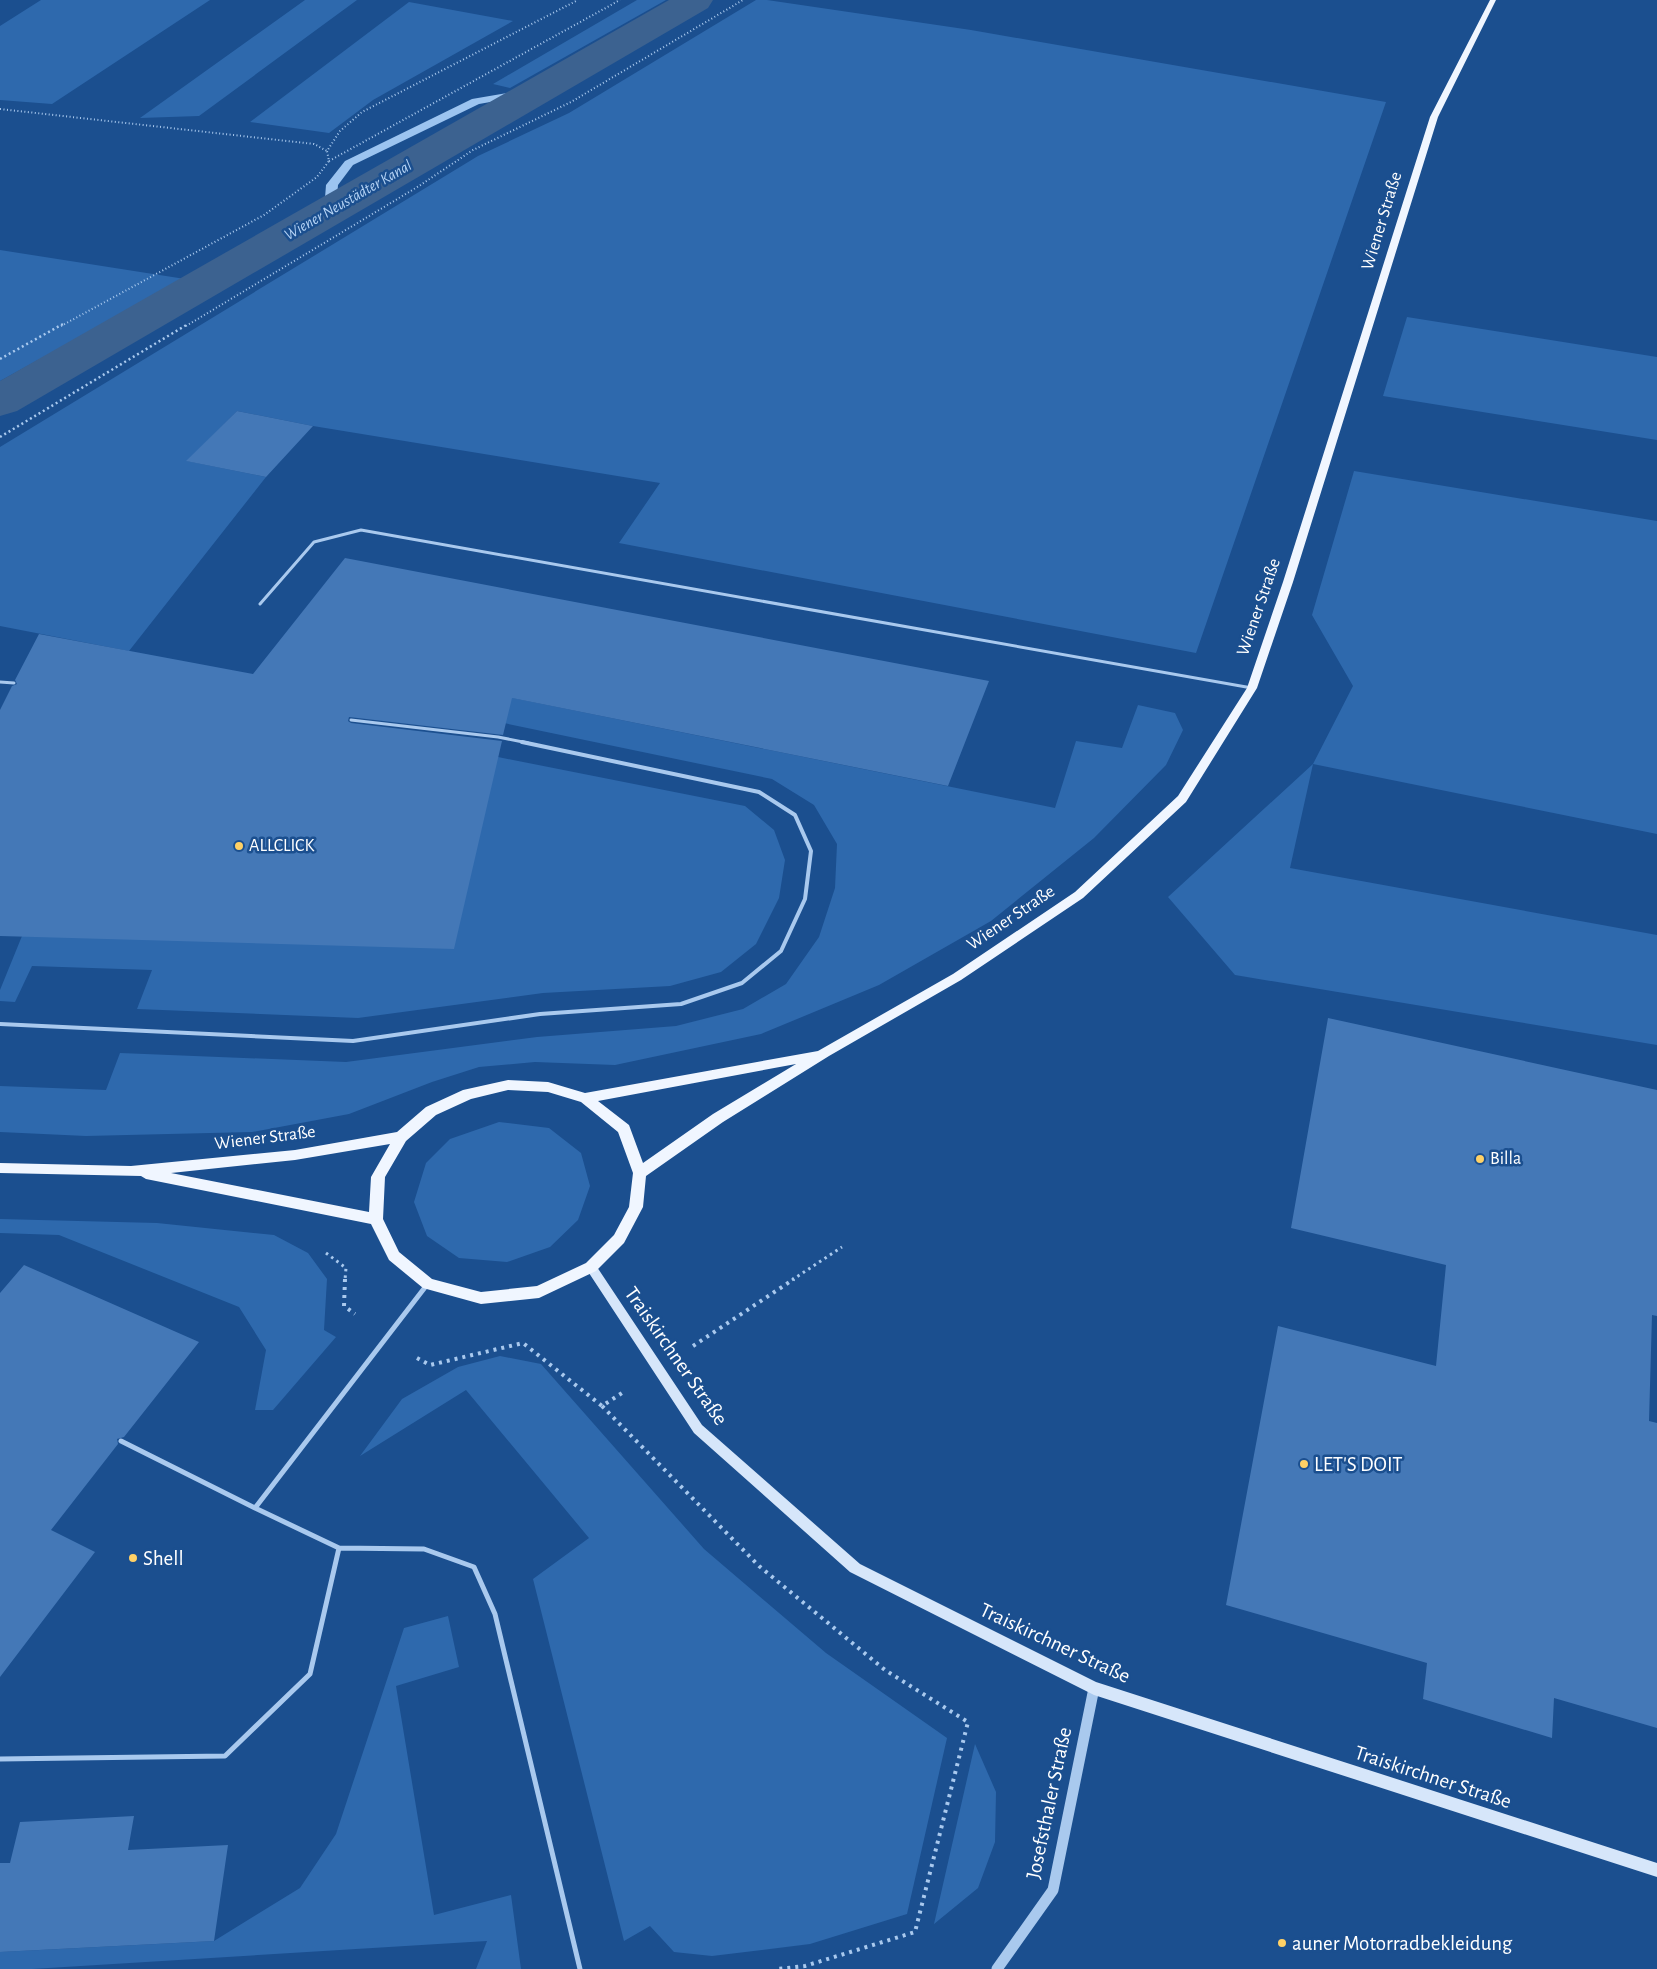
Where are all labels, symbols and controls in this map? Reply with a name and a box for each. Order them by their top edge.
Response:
water label: Wiener Neustädter Kanal [282,157,415,243]
street label: Wiener Straße [1359,170,1405,272]
street label: Wiener Straße [1234,556,1284,658]
place label: ALLCLICK [249,837,314,855]
marker: ALLCLICK [233,840,245,852]
street label: Wiener Straße [964,882,1058,954]
street label: Wiener Straße [214,1123,316,1153]
place label: Billa [1490,1150,1521,1168]
marker: Billa [1474,1153,1486,1165]
street label: Traiskirchner Straße [621,1283,731,1429]
place label: LET'S DOIT [1314,1454,1403,1475]
marker: LET'S DOIT [1298,1458,1310,1470]
place label: Shell [143,1548,184,1569]
marker: Shell [127,1552,139,1564]
street label: Traiskirchner Straße [977,1599,1133,1687]
street label: Josefsthaler Straße [1023,1725,1075,1881]
street label: Traiskirchner Straße [1352,1742,1514,1812]
place label: auner Motorradbekleidung [1292,1933,1513,1954]
marker: auner Motorradbekleidung [1276,1937,1288,1949]

